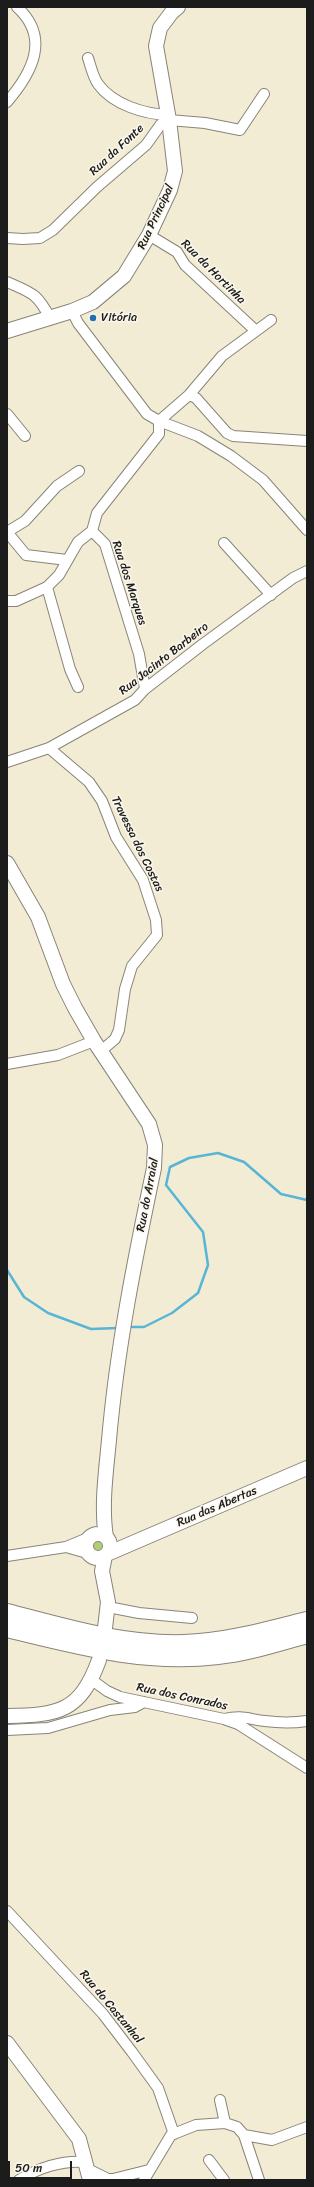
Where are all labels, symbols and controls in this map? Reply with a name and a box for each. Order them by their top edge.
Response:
street label: Rua da Fonte [87,121,147,179]
street label: Rua Principal [135,182,177,252]
street label: Rua da Hortinha [178,237,248,307]
place label: Vitória [101,311,137,325]
marker: Vitória [88,313,98,323]
street label: Rua dos Marques [109,539,149,627]
street label: Rua Jacinto Barbeiro [116,620,212,698]
street label: Travessa dos Costas [108,794,166,894]
street label: Rua do Arraial [134,1157,162,1233]
street label: Rua das Abertas [175,1484,259,1530]
street label: Rua dos Conrados [135,1680,229,1714]
street label: Rua do Castanhal [76,1968,146,2046]
scale bar [10,2153,74,2179]
text: 50 m [15,2157,42,2179]

